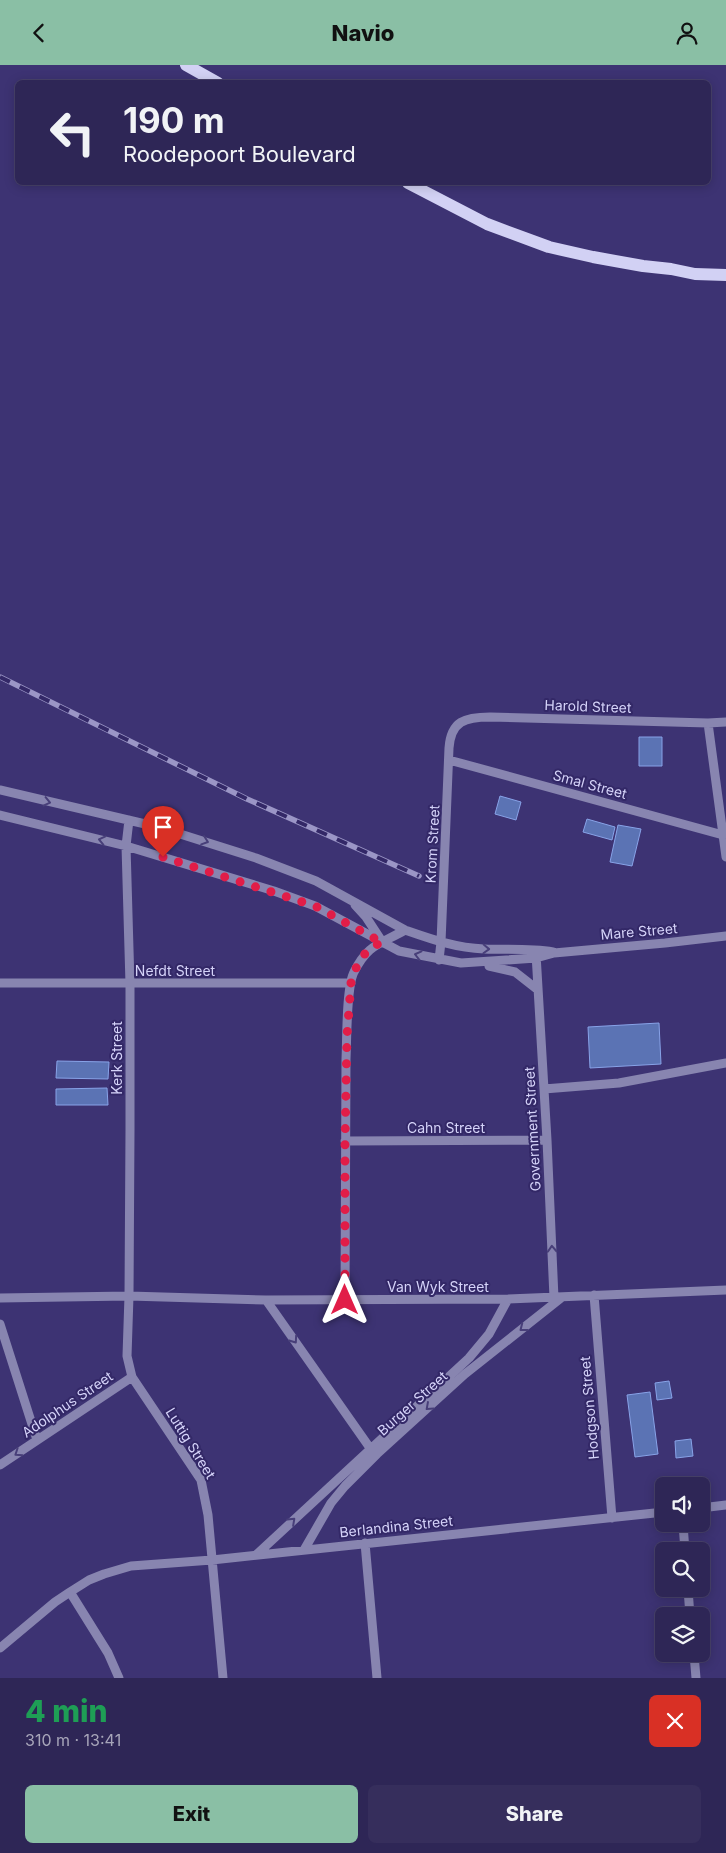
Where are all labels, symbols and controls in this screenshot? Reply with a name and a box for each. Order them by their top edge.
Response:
icon: back [25,19,53,47]
icon: person [673,19,701,47]
text: Navio [332,20,394,46]
text: 190 m [123,99,225,141]
icon: left [40,100,105,165]
text: Roodepoort Boulevard [123,141,356,167]
street label: Harold Street [544,696,632,716]
street label: Smal Street [551,766,629,802]
one-way arrow [43,796,52,807]
street label: Krom Street [421,804,443,884]
pin [142,806,184,857]
icon: arrive [149,813,177,841]
one-way arrow [98,835,107,846]
one-way arrow [200,835,209,845]
street label: Mare Street [600,919,679,943]
one-way arrow [482,944,490,954]
one-way arrow [413,950,422,961]
street label: Nefdt Street [135,962,216,979]
street label: Kerk Street [108,1021,125,1095]
street label: Government Street [520,1066,544,1192]
street label: Cahn Street [407,1119,485,1136]
one-way arrow [546,1245,557,1253]
position arrow [318,1273,370,1325]
street label: Van Wyk Street [387,1278,489,1295]
one-way arrow [520,1322,529,1330]
one-way arrow [288,1334,297,1344]
street label: Hodgson Street [576,1355,602,1460]
street label: Adolphus Street [18,1367,116,1441]
street label: Burger Street [374,1367,451,1439]
one-way arrow [425,1401,434,1410]
street label: Luttig Street [162,1404,220,1482]
one-way arrow [14,1447,24,1456]
map controls [655,1477,710,1662]
button: sound [655,1477,710,1532]
street label: Berlandina Street [338,1512,454,1540]
one-way arrow [286,1518,295,1527]
button: search [655,1542,710,1597]
button: layers [655,1607,710,1662]
text: 4 min [25,1693,108,1729]
button: close [649,1695,701,1747]
text: 310 m · 13:41 [25,1730,121,1750]
button: Exit [25,1785,358,1843]
button: Share [368,1785,701,1843]

